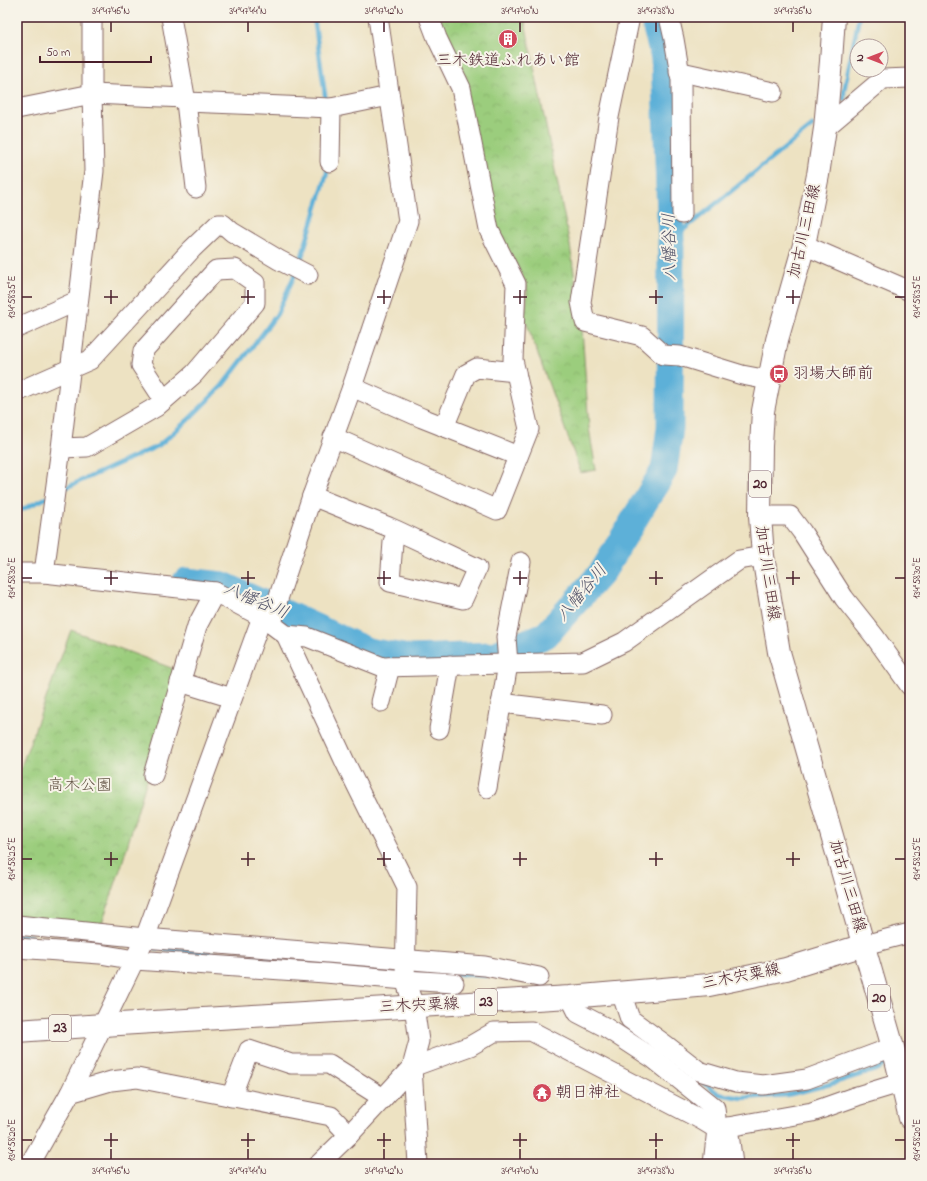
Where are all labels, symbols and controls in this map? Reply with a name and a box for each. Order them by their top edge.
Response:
text: 34°47'46"N [92,4,130,19]
text: 34°47'44"N [229,4,267,19]
text: 34°47'42"N [365,4,403,19]
text: 34°47'40"N [501,4,539,19]
text: 34°47'38"N [637,4,675,19]
text: 34°47'36"N [774,4,812,19]
building icon: 三木鉄道ふれあい館 [497,28,519,50]
scale bar [40,38,151,64]
north arrow [849,38,889,78]
text: 50 m [46,44,70,62]
place label: 三木鉄道ふれあい館 [436,49,580,73]
text: N [852,54,868,62]
street label: 加古川三田線 [783,182,827,280]
water label: 八幡谷川 [657,213,683,281]
text: 134°58'35"E [5,276,20,318]
text: 134°58'35"E [910,276,925,318]
place label: 羽場大師前 [793,362,873,386]
bus stop icon: 羽場大師前 [768,363,790,385]
road number: 20 [749,471,771,497]
street label: 加古川三田線 [748,524,786,622]
text: 134°58'30"E [5,557,20,599]
text: 134°58'30"E [910,557,925,599]
water label: 八幡谷川 [551,559,613,627]
water label: 八幡谷川 [220,576,292,626]
park label: 高木公園 [48,774,112,798]
text: 134°58'25"E [5,837,20,881]
street label: 加古川三田線 [822,837,872,935]
text: 134°58'25"E [910,837,925,881]
street label: 三木宍粟線 [699,958,783,996]
road number: 20 [868,985,890,1011]
road number: 23 [475,989,497,1015]
street label: 三木宍粟線 [378,992,460,1020]
road number: 23 [49,1015,71,1041]
place label: 朝日神社 [556,1081,620,1105]
temple icon: 朝日神社 [531,1082,553,1104]
text: 134°58'20"E [5,1119,20,1161]
text: 134°58'20"E [910,1119,925,1161]
text: 34°47'46"N [92,1164,130,1179]
text: 34°47'44"N [229,1164,267,1179]
text: 34°47'42"N [365,1164,403,1179]
text: 34°47'40"N [501,1164,539,1179]
text: 34°47'38"N [637,1164,675,1179]
text: 34°47'36"N [774,1164,812,1179]

